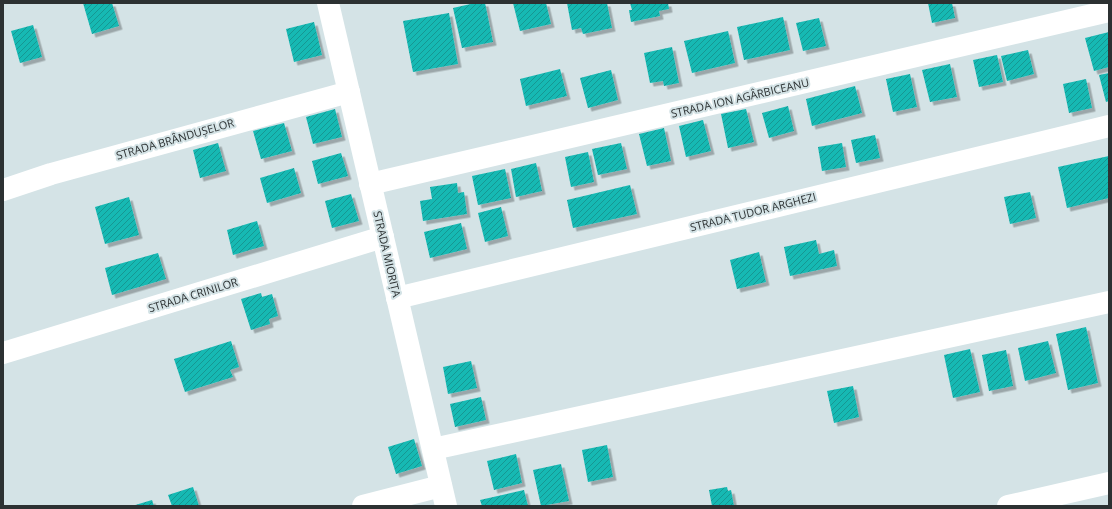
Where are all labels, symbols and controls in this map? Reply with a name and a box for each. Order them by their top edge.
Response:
street label: STRADA ION AGÂRBICEANU [669,74,811,121]
street label: STRADA BRÂNDUȘELOR [114,114,236,163]
street label: STRADA TUDOR ARGHEZI [688,189,817,234]
street label: STRADA MIORIȚA [370,209,405,299]
street label: STRADA CRINILOR [146,274,240,315]

